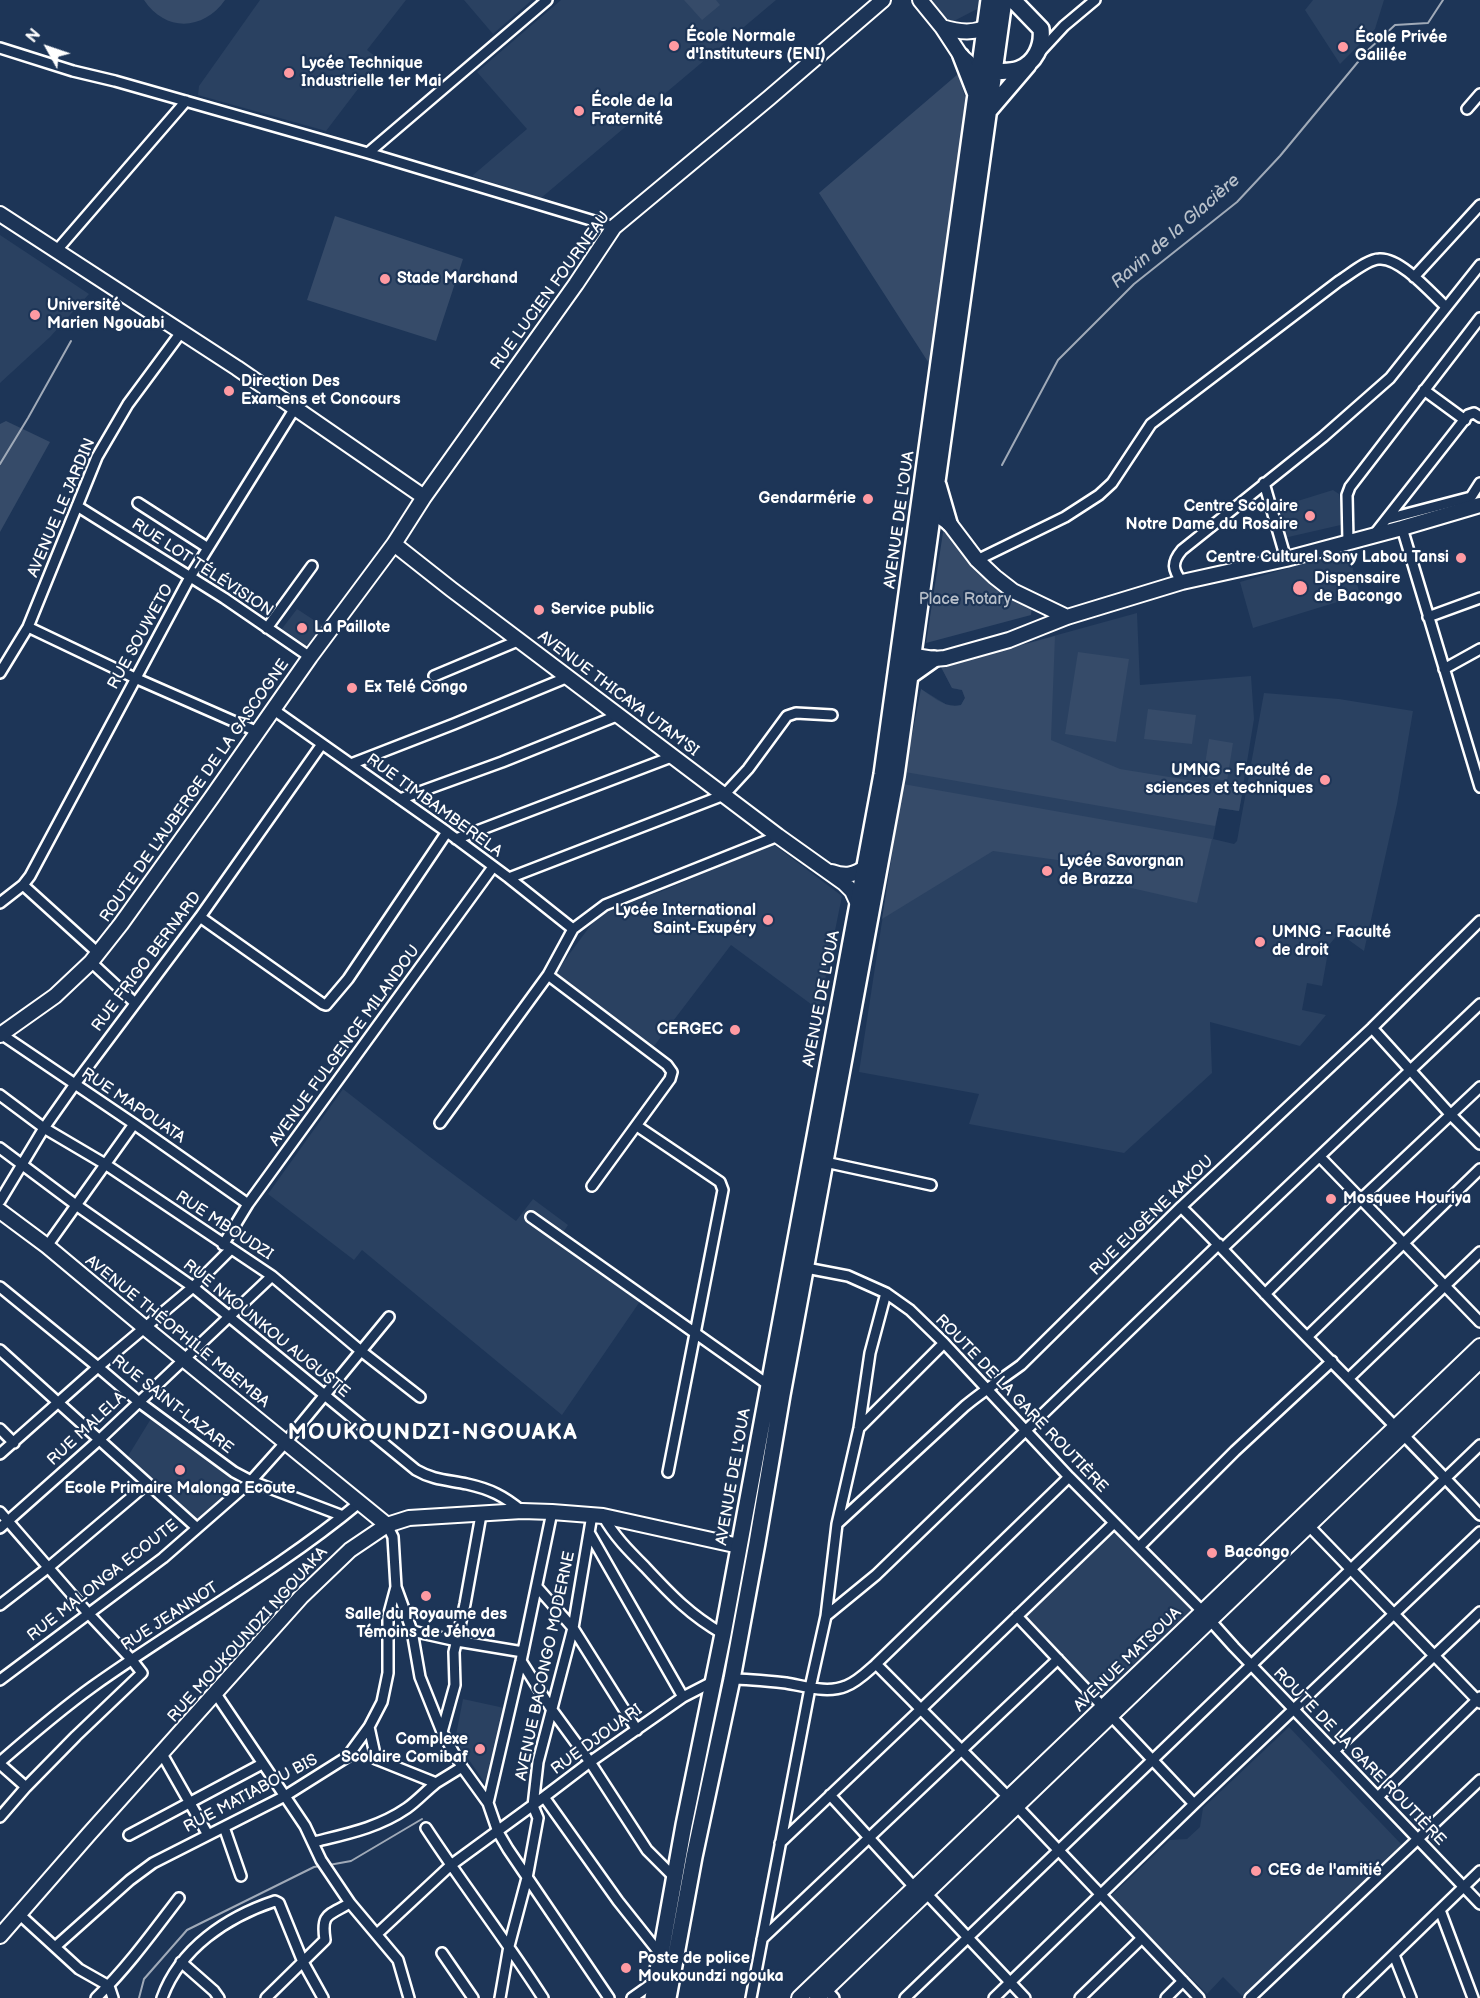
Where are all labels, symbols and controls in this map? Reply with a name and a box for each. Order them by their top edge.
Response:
north arrow [18,18,78,78]
text: N [23,25,45,47]
place label: École Normale d'Instituteurs (ENI) [686,27,826,65]
place label: École Privée Galilée [1355,28,1447,66]
marker: École Normale d'Instituteurs (ENI) [667,39,681,53]
marker: École Privée Galilée [1336,40,1350,54]
place label: Lycée Technique Industrielle 1er Mai [301,54,442,92]
marker: Lycée Technique Industrielle 1er Mai [282,66,296,80]
place label: École de la Fraternité [591,92,673,130]
marker: École de la Fraternité [572,104,586,118]
water label: Ravin de la Glacière [1107,170,1245,294]
street label: RUE LUCIEN FOURNEAU [487,208,615,374]
place label: Stade Marchand [397,269,518,289]
marker: Stade Marchand [378,272,392,286]
place label: Université Marien Ngouabi [47,296,164,334]
marker: Université Marien Ngouabi [28,308,42,322]
place label: Direction Des Examens et Concours [241,372,401,410]
marker: Direction Des Examens et Concours [222,384,236,398]
street label: AVENUE LE JARDIN [24,436,100,580]
street label: AVENUE DE L'OUA [881,450,919,590]
place label: Gendarmérie [759,489,856,509]
marker: Gendarmérie [861,492,875,506]
place label: Centre Scolaire Notre Dame du Rosaire [1126,497,1298,535]
marker: Centre Scolaire Notre Dame du Rosaire [1303,509,1317,523]
street label: RUE LOT TÉLÉVISION [128,515,276,621]
place label: Centre Culturel Sony Labou Tansi [1206,548,1449,568]
marker: Centre Culturel Sony Labou Tansi [1454,551,1468,565]
place label: Dispensaire de Bacongo [1314,569,1402,607]
marker: Dispensaire de Bacongo [1291,579,1309,597]
street label: RUE SOUWETO [104,581,178,693]
park label: Place Rotary [919,590,1011,610]
place label: Service public [551,600,654,620]
marker: Service public [532,603,546,617]
place label: La Paillote [314,618,390,638]
marker: La Paillote [295,621,309,635]
street label: AVENUE THICAYA UTAM'SI [534,627,702,761]
street label: ROUTE DE L'AUBERGE DE LA GASCOGNE [96,656,294,926]
place label: Ex Telé Congo [364,678,468,698]
marker: Ex Telé Congo [345,681,359,695]
street label: RUE TIMBAMBERELA [362,750,506,862]
place label: UMNG - Faculté de sciences et techniques [1145,761,1313,799]
marker: UMNG - Faculté de sciences et techniques [1318,773,1332,787]
place label: Lycée Savorgnan de Brazza [1059,852,1184,890]
marker: Lycée Savorgnan de Brazza [1040,864,1054,878]
street label: RUE FRIGO BERNARD [88,888,206,1036]
place label: Lycée International Saint-Exupéry [615,901,756,939]
marker: Lycée International Saint-Exupéry [761,913,775,927]
place label: UMNG - Faculté de droit [1272,923,1391,961]
street label: AVENUE DE L'OUA [799,929,845,1069]
marker: UMNG - Faculté de droit [1253,935,1267,949]
street label: AVENUE FULGENCE MILANDOU [266,942,424,1150]
place label: CERGEC [657,1020,723,1040]
marker: CERGEC [728,1023,742,1037]
street label: RUE MAPOUATA [77,1064,189,1148]
street label: RUE EUGÈNE KAKOU [1086,1152,1218,1280]
street label: RUE MBOUDZI [172,1187,276,1265]
place label: Mosquee Houriya [1343,1189,1471,1209]
marker: Mosquee Houriya [1324,1192,1338,1206]
street label: AVENUE THÉOPHILE MBEMBA [81,1252,273,1412]
street label: RUE NKOUNKOU AUGUSTE [179,1256,353,1402]
street label: ROUTE DE LA GARE ROUTIÈRE [931,1311,1111,1497]
street label: RUE SAINT-LAZARE [107,1352,237,1458]
street label: RUE MALELA [44,1388,130,1470]
street label: AVENUE DE L'OUA [712,1407,756,1547]
district label: MOUKOUNDZI-NGOUAKA [288,1420,578,1446]
marker: Ecole Primaire Malonga Ecoute [173,1463,187,1477]
place label: Ecole Primaire Malonga Ecoute [65,1479,295,1499]
street label: RUE MALONGA ECOUTE [24,1516,182,1646]
street label: RUE MOUKOUNDZI NGOUAKA [164,1543,332,1727]
place label: Bacongo [1224,1543,1289,1563]
marker: Bacongo [1205,1546,1219,1560]
street label: AVENUE BACONGO MODERNE [512,1550,580,1782]
street label: RUE JEANNOT [118,1578,222,1656]
marker: Salle du Royaume des Témoins de Jéhova [419,1589,433,1603]
street label: AVENUE MATSOUA [1070,1604,1186,1716]
place label: Salle du Royaume des Témoins de Jéhova [345,1605,507,1643]
street label: ROUTE DE LA GARE ROUTIÈRE [1269,1664,1449,1850]
street label: RUE DJOUARI [548,1701,646,1779]
place label: Complexe Scolaire Comibaf [341,1730,468,1768]
marker: Complexe Scolaire Comibaf [473,1742,487,1756]
street label: RUE MATIABOU BIS [181,1751,321,1837]
place label: CEG de l'amitié [1268,1861,1382,1881]
marker: CEG de l'amitié [1249,1864,1263,1878]
place label: Poste de police Moukoundzi ngouka [638,1949,784,1987]
marker: Poste de police Moukoundzi ngouka [619,1961,633,1975]

